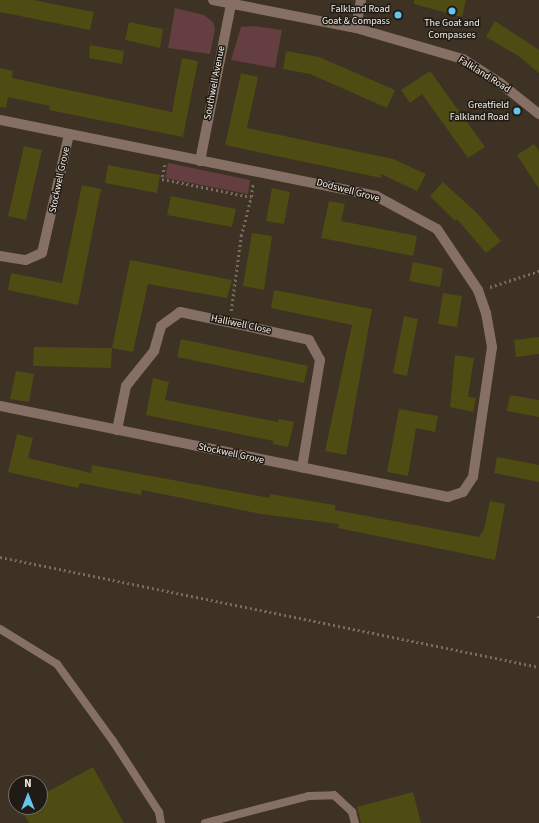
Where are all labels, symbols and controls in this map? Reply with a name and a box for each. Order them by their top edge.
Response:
place label: Falkland Road Goat & Compass [322,3,390,26]
marker: The Goat and Compasses [447,6,457,16]
marker: Falkland Road Goat & Compass [393,10,403,20]
place label: The Goat and Compasses [424,17,480,40]
street label: Southwell Avenue [202,45,228,121]
street label: Falkland Road [456,54,512,96]
place label: Greatfield Falkland Road [450,99,509,122]
marker: Greatfield Falkland Road [512,106,522,116]
street label: Stockwell Grove [47,146,73,214]
street label: Dodswell Grove [315,177,381,205]
street label: Halliwell Close [210,313,272,337]
street label: Stockwell Grove [197,441,265,467]
north arrow [8,775,48,815]
text: N [24,776,32,791]

